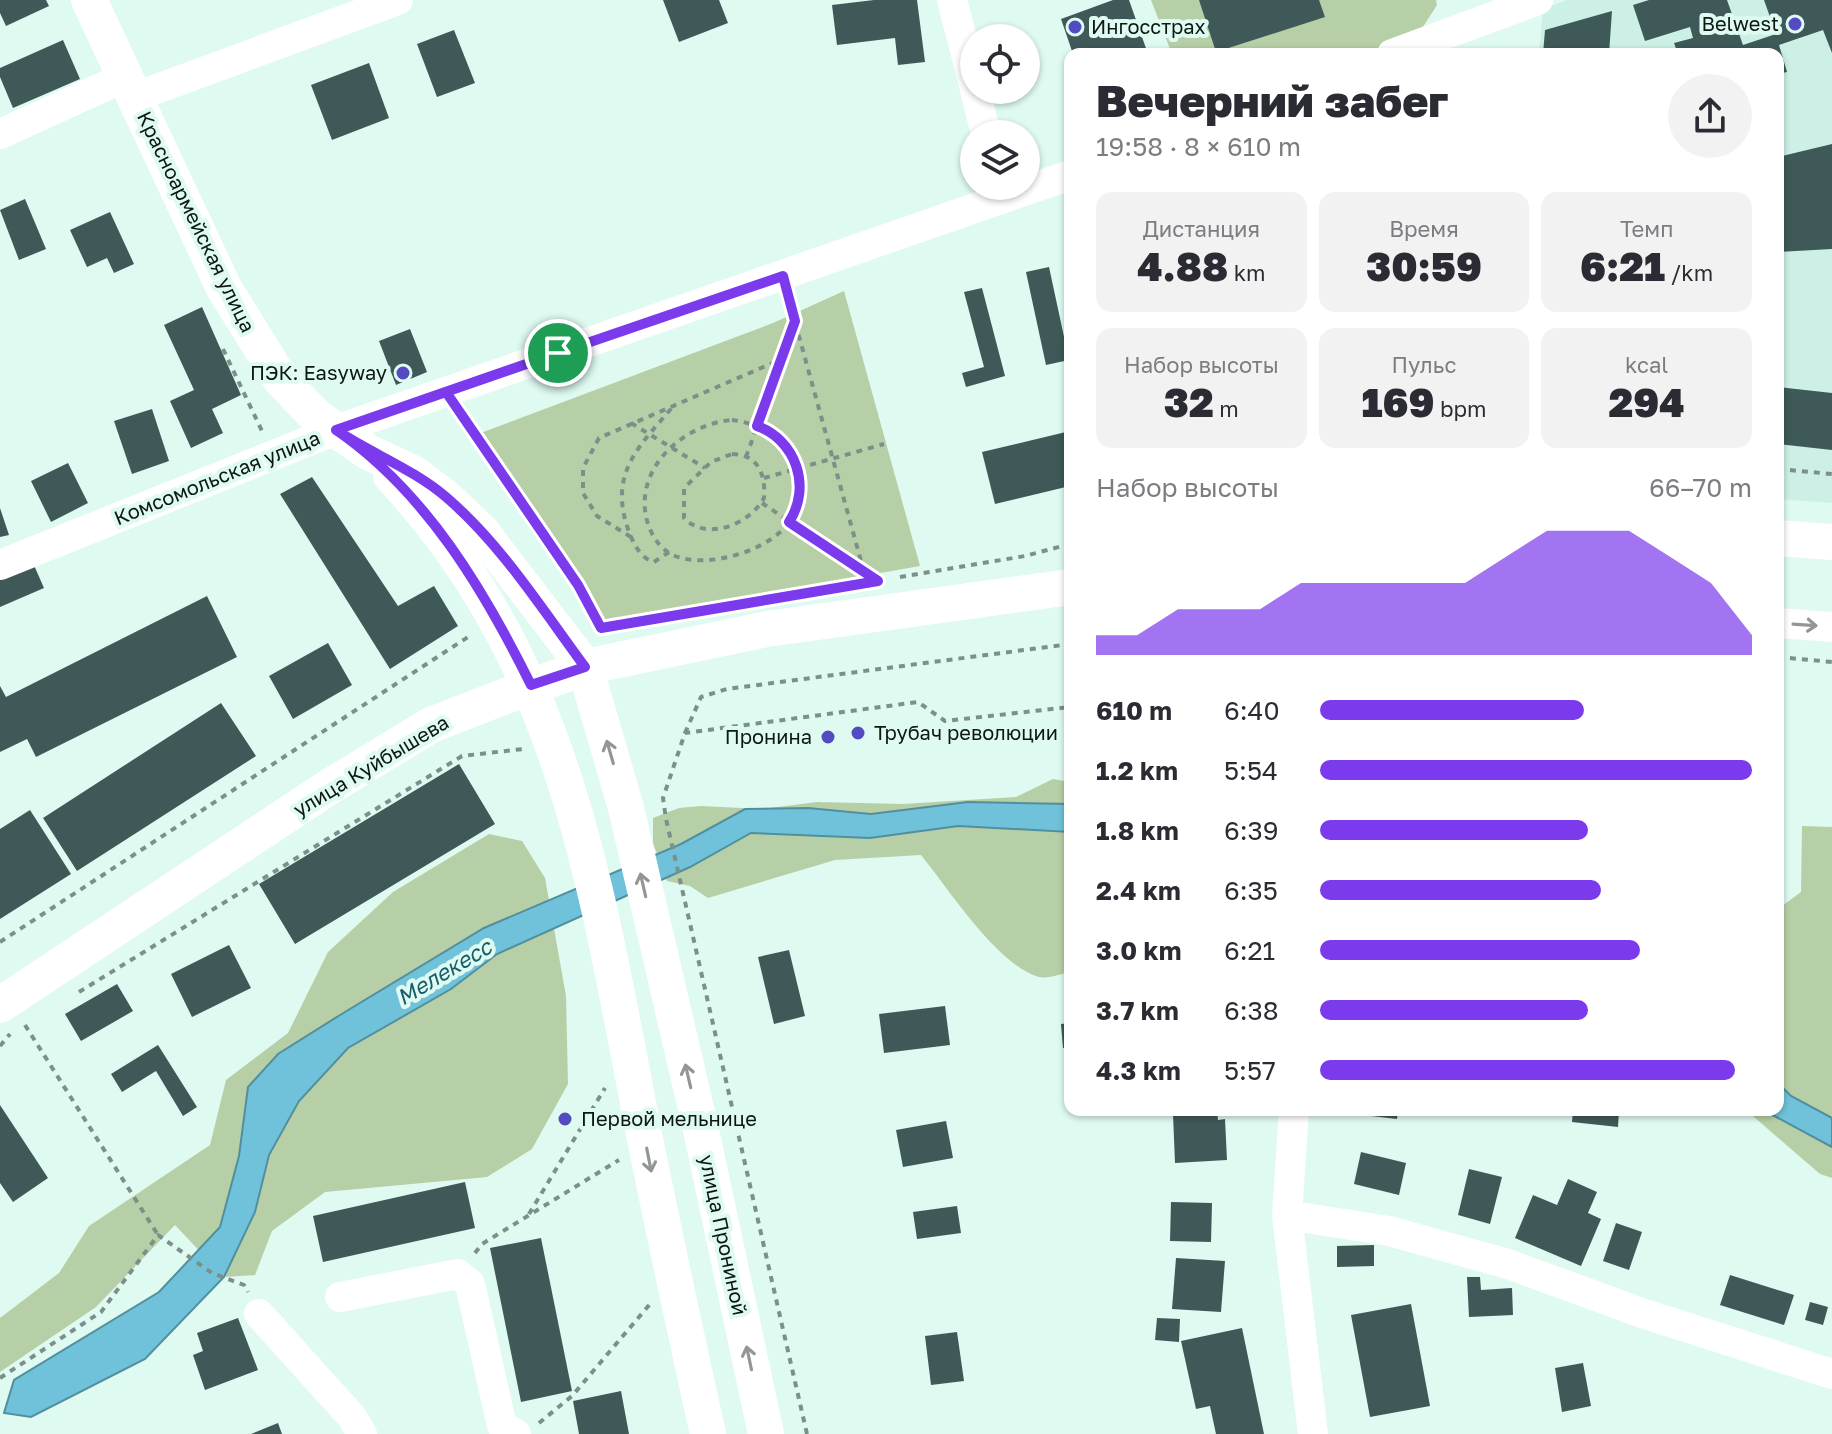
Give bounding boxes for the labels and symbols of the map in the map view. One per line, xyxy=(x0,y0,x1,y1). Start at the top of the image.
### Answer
place label: Belwest xyxy=(1702,11,1779,35)
place label: Ингосстрах xyxy=(1091,14,1206,38)
marker: Belwest xyxy=(1786,15,1804,33)
marker: Ингосстрах xyxy=(1066,18,1084,36)
street label: Красноармейская улица xyxy=(133,107,261,336)
pin xyxy=(524,319,592,387)
place label: ПЭК: Easyway xyxy=(250,360,387,384)
marker: ПЭК: Easyway xyxy=(394,364,412,382)
street label: Комсомольская улица xyxy=(110,425,323,529)
one-way arrow xyxy=(1791,618,1818,633)
street label: улица Куйбышева xyxy=(288,709,453,821)
place label: Трубач революции xyxy=(874,720,1058,744)
place label: Пронина xyxy=(725,724,812,748)
marker: Трубач революции xyxy=(849,724,867,742)
marker: Пронина xyxy=(819,728,837,746)
one-way arrow xyxy=(602,740,617,766)
one-way arrow xyxy=(635,873,650,898)
water label: Мелекесс xyxy=(391,932,498,1010)
one-way arrow xyxy=(680,1064,695,1090)
place label: Первой мельнице xyxy=(581,1106,757,1130)
marker: Первой мельнице xyxy=(556,1110,574,1128)
one-way arrow xyxy=(643,1147,658,1173)
street label: улица Прониной xyxy=(695,1152,753,1317)
one-way arrow xyxy=(741,1345,756,1371)

